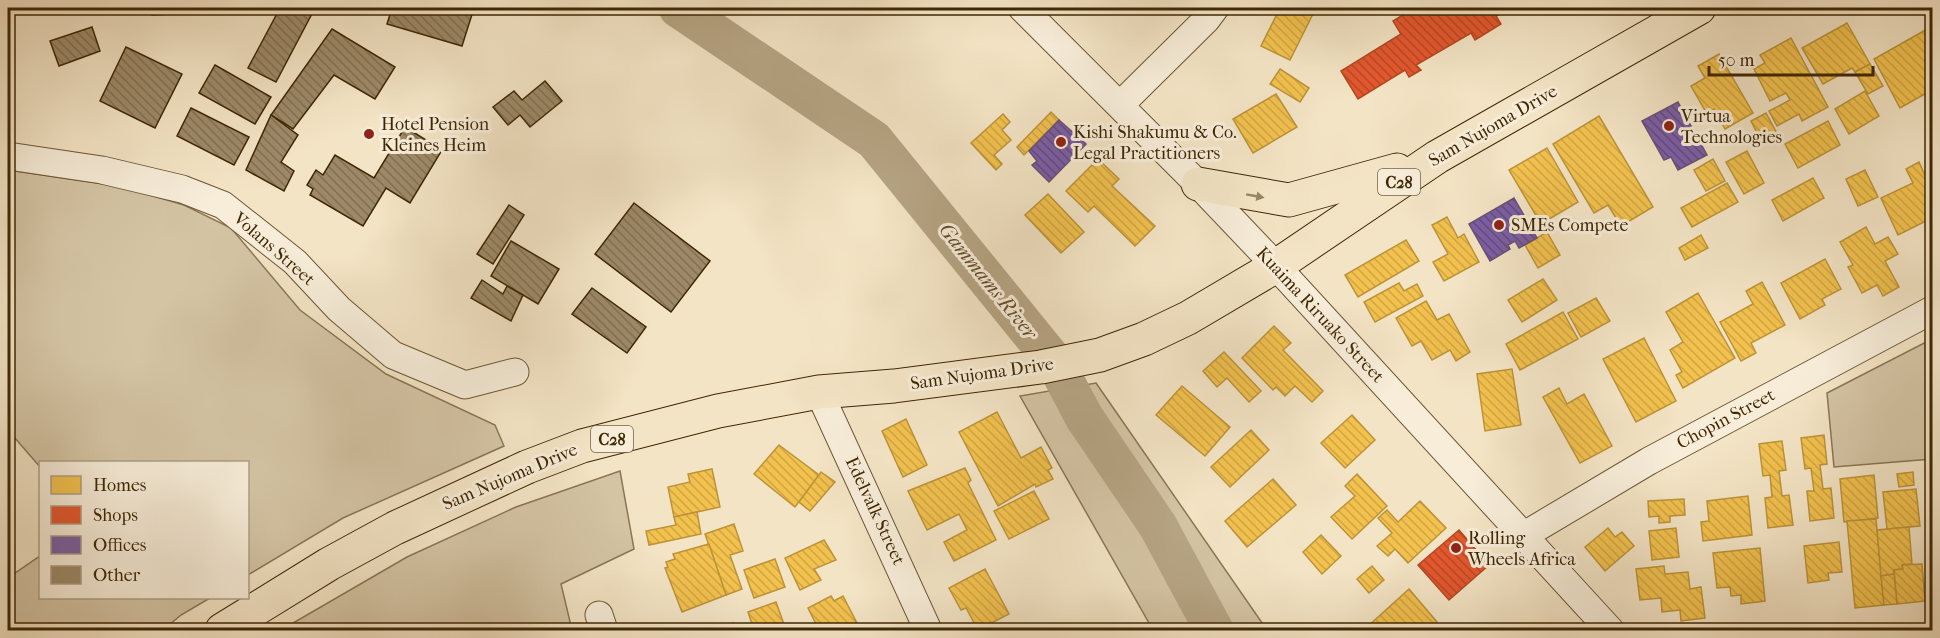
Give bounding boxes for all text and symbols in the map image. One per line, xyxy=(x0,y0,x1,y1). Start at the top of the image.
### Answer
scale bar xyxy=(1709,39,1872,77)
text: 50 m xyxy=(1718,50,1755,71)
street label: Sam Nujoma Drive xyxy=(1425,81,1561,171)
place label: Virtua Technologies xyxy=(1680,106,1783,148)
place label: Hotel Pension Kleines Heim xyxy=(381,114,490,156)
marker: Virtua Technologies xyxy=(1662,119,1676,133)
place label: Kishi Shakumu & Co. Legal Practitioners xyxy=(1073,122,1237,164)
marker: Hotel Pension Kleines Heim xyxy=(362,127,376,141)
marker: Kishi Shakumu & Co. Legal Practitioners xyxy=(1054,135,1068,149)
road number: C28 xyxy=(1378,169,1420,195)
one-way arrow xyxy=(1246,191,1265,200)
street label: Volans Street xyxy=(228,207,320,291)
place label: SMEs Compete xyxy=(1511,215,1628,236)
marker: SMEs Compete xyxy=(1492,218,1506,232)
water label: Gammams River xyxy=(934,219,1043,345)
street label: Kuaima Riruako Street xyxy=(1252,243,1389,388)
street label: Sam Nujoma Drive xyxy=(909,354,1055,394)
street label: Chopin Street xyxy=(1673,384,1779,454)
road number: C28 xyxy=(591,426,633,452)
street label: Sam Nujoma Drive xyxy=(439,439,581,515)
street label: Edelvalk Street xyxy=(841,453,910,569)
legend xyxy=(39,461,249,599)
text: Homes xyxy=(93,475,147,496)
text: Shops xyxy=(93,505,138,526)
place label: Rolling Wheels Africa xyxy=(1467,528,1576,570)
text: Offices xyxy=(93,535,147,556)
marker: Rolling Wheels Africa xyxy=(1449,541,1463,555)
text: Other xyxy=(93,565,141,586)

